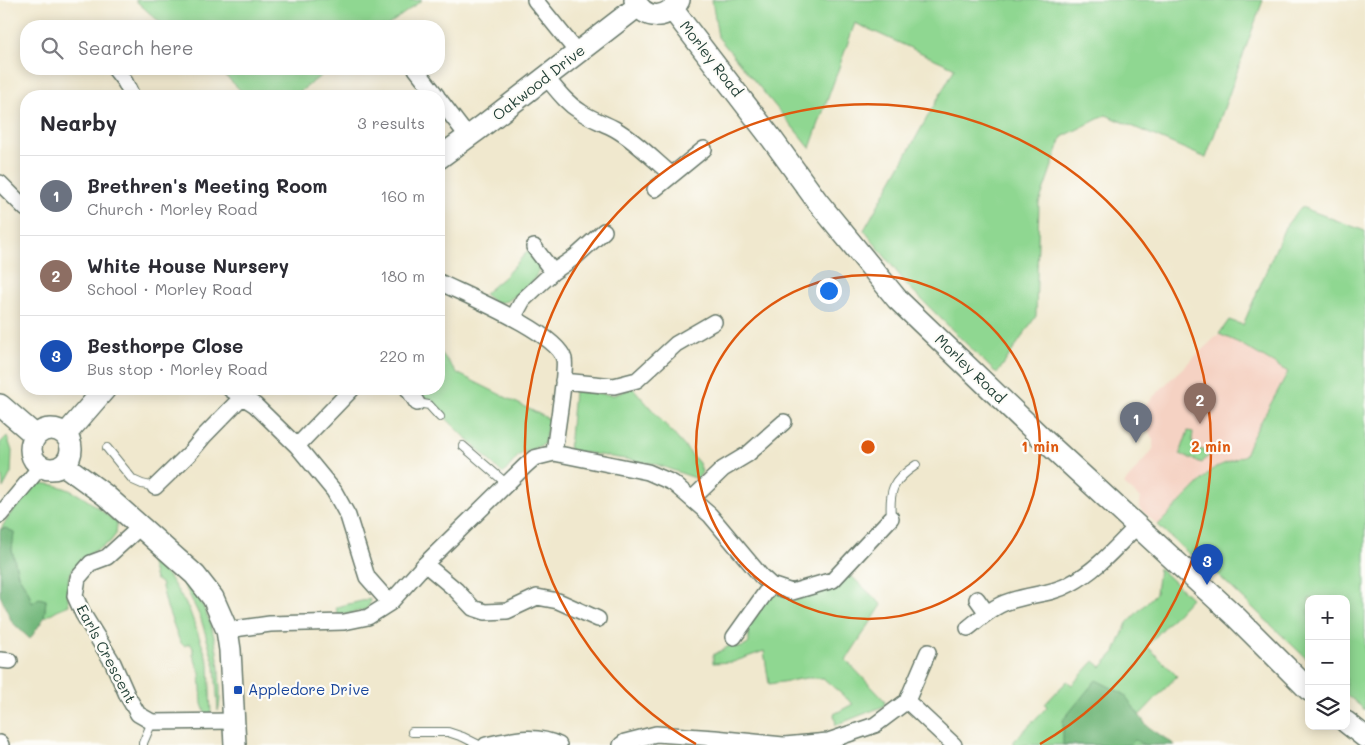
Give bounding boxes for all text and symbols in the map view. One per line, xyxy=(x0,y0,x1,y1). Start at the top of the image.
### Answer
street label: Morley Road xyxy=(676,16,748,101)
search box xyxy=(20,20,445,75)
icon: search xyxy=(38,34,66,62)
text: Search here xyxy=(78,35,194,60)
street label: Oakwood Drive xyxy=(488,40,589,125)
text: Nearby xyxy=(40,109,117,136)
text: 3 results xyxy=(357,112,425,133)
text: Brethren's Meeting Room xyxy=(87,173,327,198)
text: 1 xyxy=(52,185,60,206)
text: 160 m xyxy=(380,185,425,206)
text: Church · Morley Road xyxy=(87,198,257,219)
text: White House Nursery xyxy=(87,253,289,278)
text: 2 xyxy=(52,265,60,286)
text: 180 m xyxy=(380,265,425,286)
text: School · Morley Road xyxy=(87,278,252,299)
your location xyxy=(816,278,842,304)
street label: Morley Road xyxy=(931,329,1011,407)
text: Besthorpe Close xyxy=(87,333,243,358)
text: 3 xyxy=(51,345,61,366)
text: 220 m xyxy=(379,345,425,366)
text: Bus stop · Morley Road xyxy=(87,358,268,379)
pin: 2 xyxy=(1184,383,1216,424)
pin: 1 xyxy=(1120,402,1152,443)
text: 1 min xyxy=(1021,436,1059,456)
text: 2 min xyxy=(1191,436,1231,456)
centre of rings xyxy=(859,438,877,456)
pin: 3 xyxy=(1191,544,1223,585)
map controls xyxy=(1305,595,1350,730)
button: + xyxy=(1305,595,1350,640)
street label: Earls Crescent xyxy=(72,601,141,706)
button: − xyxy=(1305,640,1350,685)
place label: Appledore Drive xyxy=(248,679,370,699)
marker: Appledore Drive xyxy=(232,684,244,696)
button: layers xyxy=(1305,685,1350,730)

